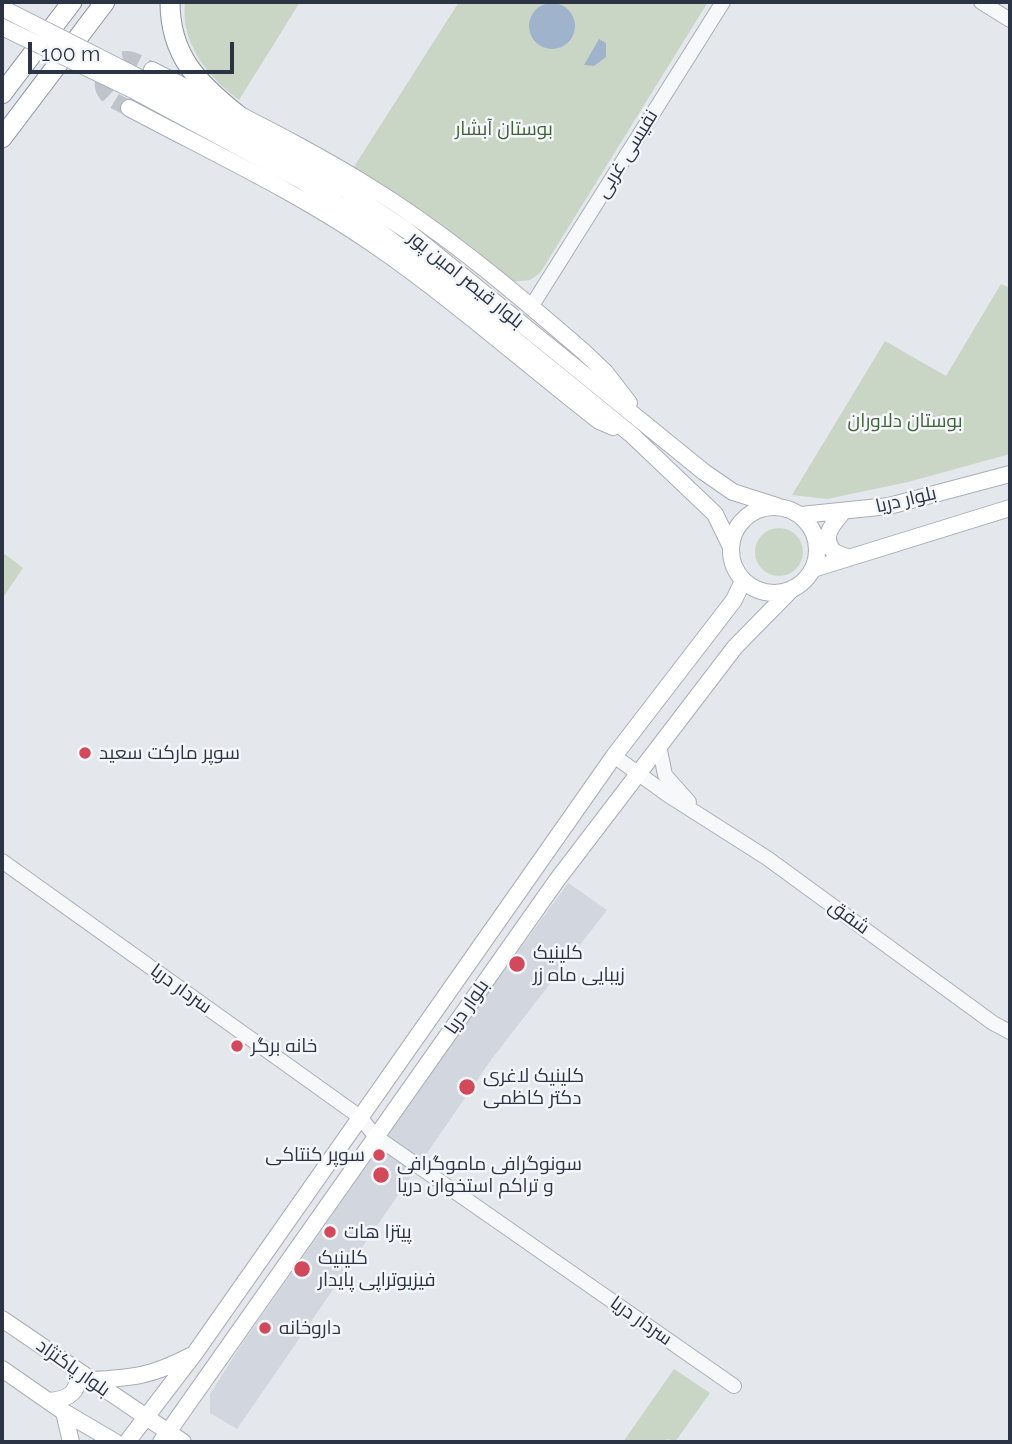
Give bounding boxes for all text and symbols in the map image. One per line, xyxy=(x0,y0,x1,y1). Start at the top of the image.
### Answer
scale bar xyxy=(32,28,238,72)
text: 100 m xyxy=(41,41,100,66)
street label: نفیسی غربی xyxy=(591,106,663,202)
park label: بوستان آبشار xyxy=(455,118,553,140)
street label: بلوار قیصر امین پور xyxy=(404,226,528,334)
park label: بوستان دلاوران xyxy=(848,410,962,432)
street label: بلوار دریا xyxy=(873,482,939,518)
place label: سوپر مارکت سعید xyxy=(99,742,240,764)
marker: سوپر مارکت سعید xyxy=(77,745,93,761)
street label: شفق xyxy=(824,895,874,939)
place label: کلینیک زیبایی ماه زر xyxy=(533,942,625,986)
marker: کلینیک زیبایی ماه زر xyxy=(507,954,527,974)
street label: سردار دریا xyxy=(146,959,216,1019)
street label: بلوار دریا xyxy=(440,975,494,1039)
place label: خانه برگر xyxy=(251,1035,317,1057)
marker: خانه برگر xyxy=(229,1038,245,1054)
place label: کلینیک لاغری دکتر کاظمی xyxy=(483,1065,584,1109)
marker: کلینیک لاغری دکتر کاظمی xyxy=(457,1077,477,1097)
place label: سوپر کنتاکی xyxy=(265,1144,365,1166)
marker: سوپر کنتاکی xyxy=(371,1147,387,1163)
place label: سونوگرافی ماموگرافی و تراکم استخوان دریا xyxy=(397,1153,582,1197)
marker: سونوگرافی ماموگرافی و تراکم استخوان دریا xyxy=(371,1165,391,1185)
place label: پیتزا هات xyxy=(344,1221,412,1243)
marker: پیتزا هات xyxy=(322,1224,338,1240)
place label: کلینیک فیزیوتراپی پایدار xyxy=(318,1247,435,1291)
marker: کلینیک فیزیوتراپی پایدار xyxy=(292,1259,312,1279)
street label: سردار دریا xyxy=(606,1292,676,1350)
place label: داروخانه xyxy=(279,1317,341,1339)
marker: داروخانه xyxy=(257,1320,273,1336)
street label: بلوار پاکنژاد xyxy=(32,1334,114,1402)

